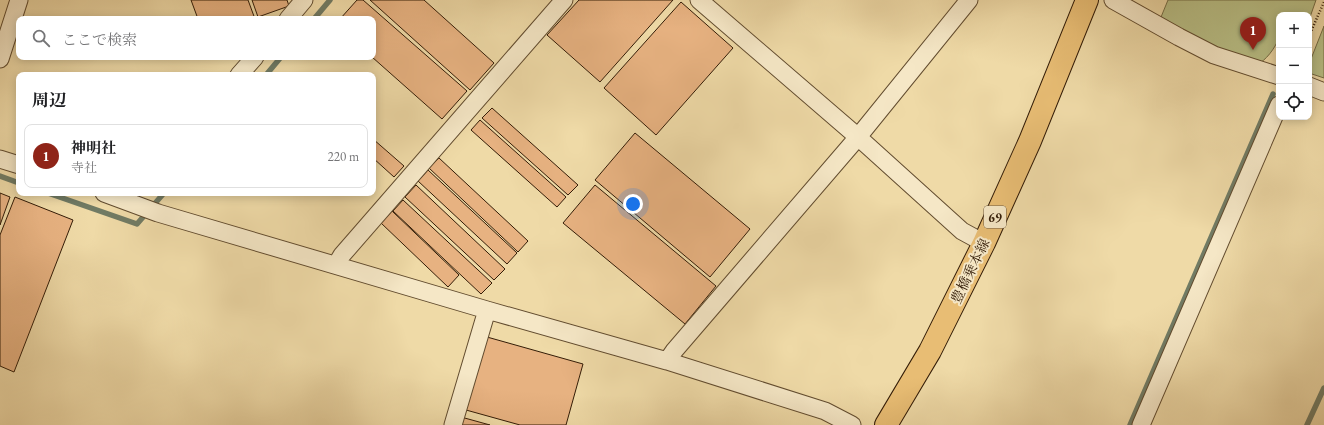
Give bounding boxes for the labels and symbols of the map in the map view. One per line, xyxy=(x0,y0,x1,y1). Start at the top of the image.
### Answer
pin: 1 xyxy=(1240,17,1266,50)
your location xyxy=(623,194,643,214)
road number: 69 xyxy=(984,206,1006,228)
street label: 豊橋乗本線 xyxy=(947,236,993,306)

